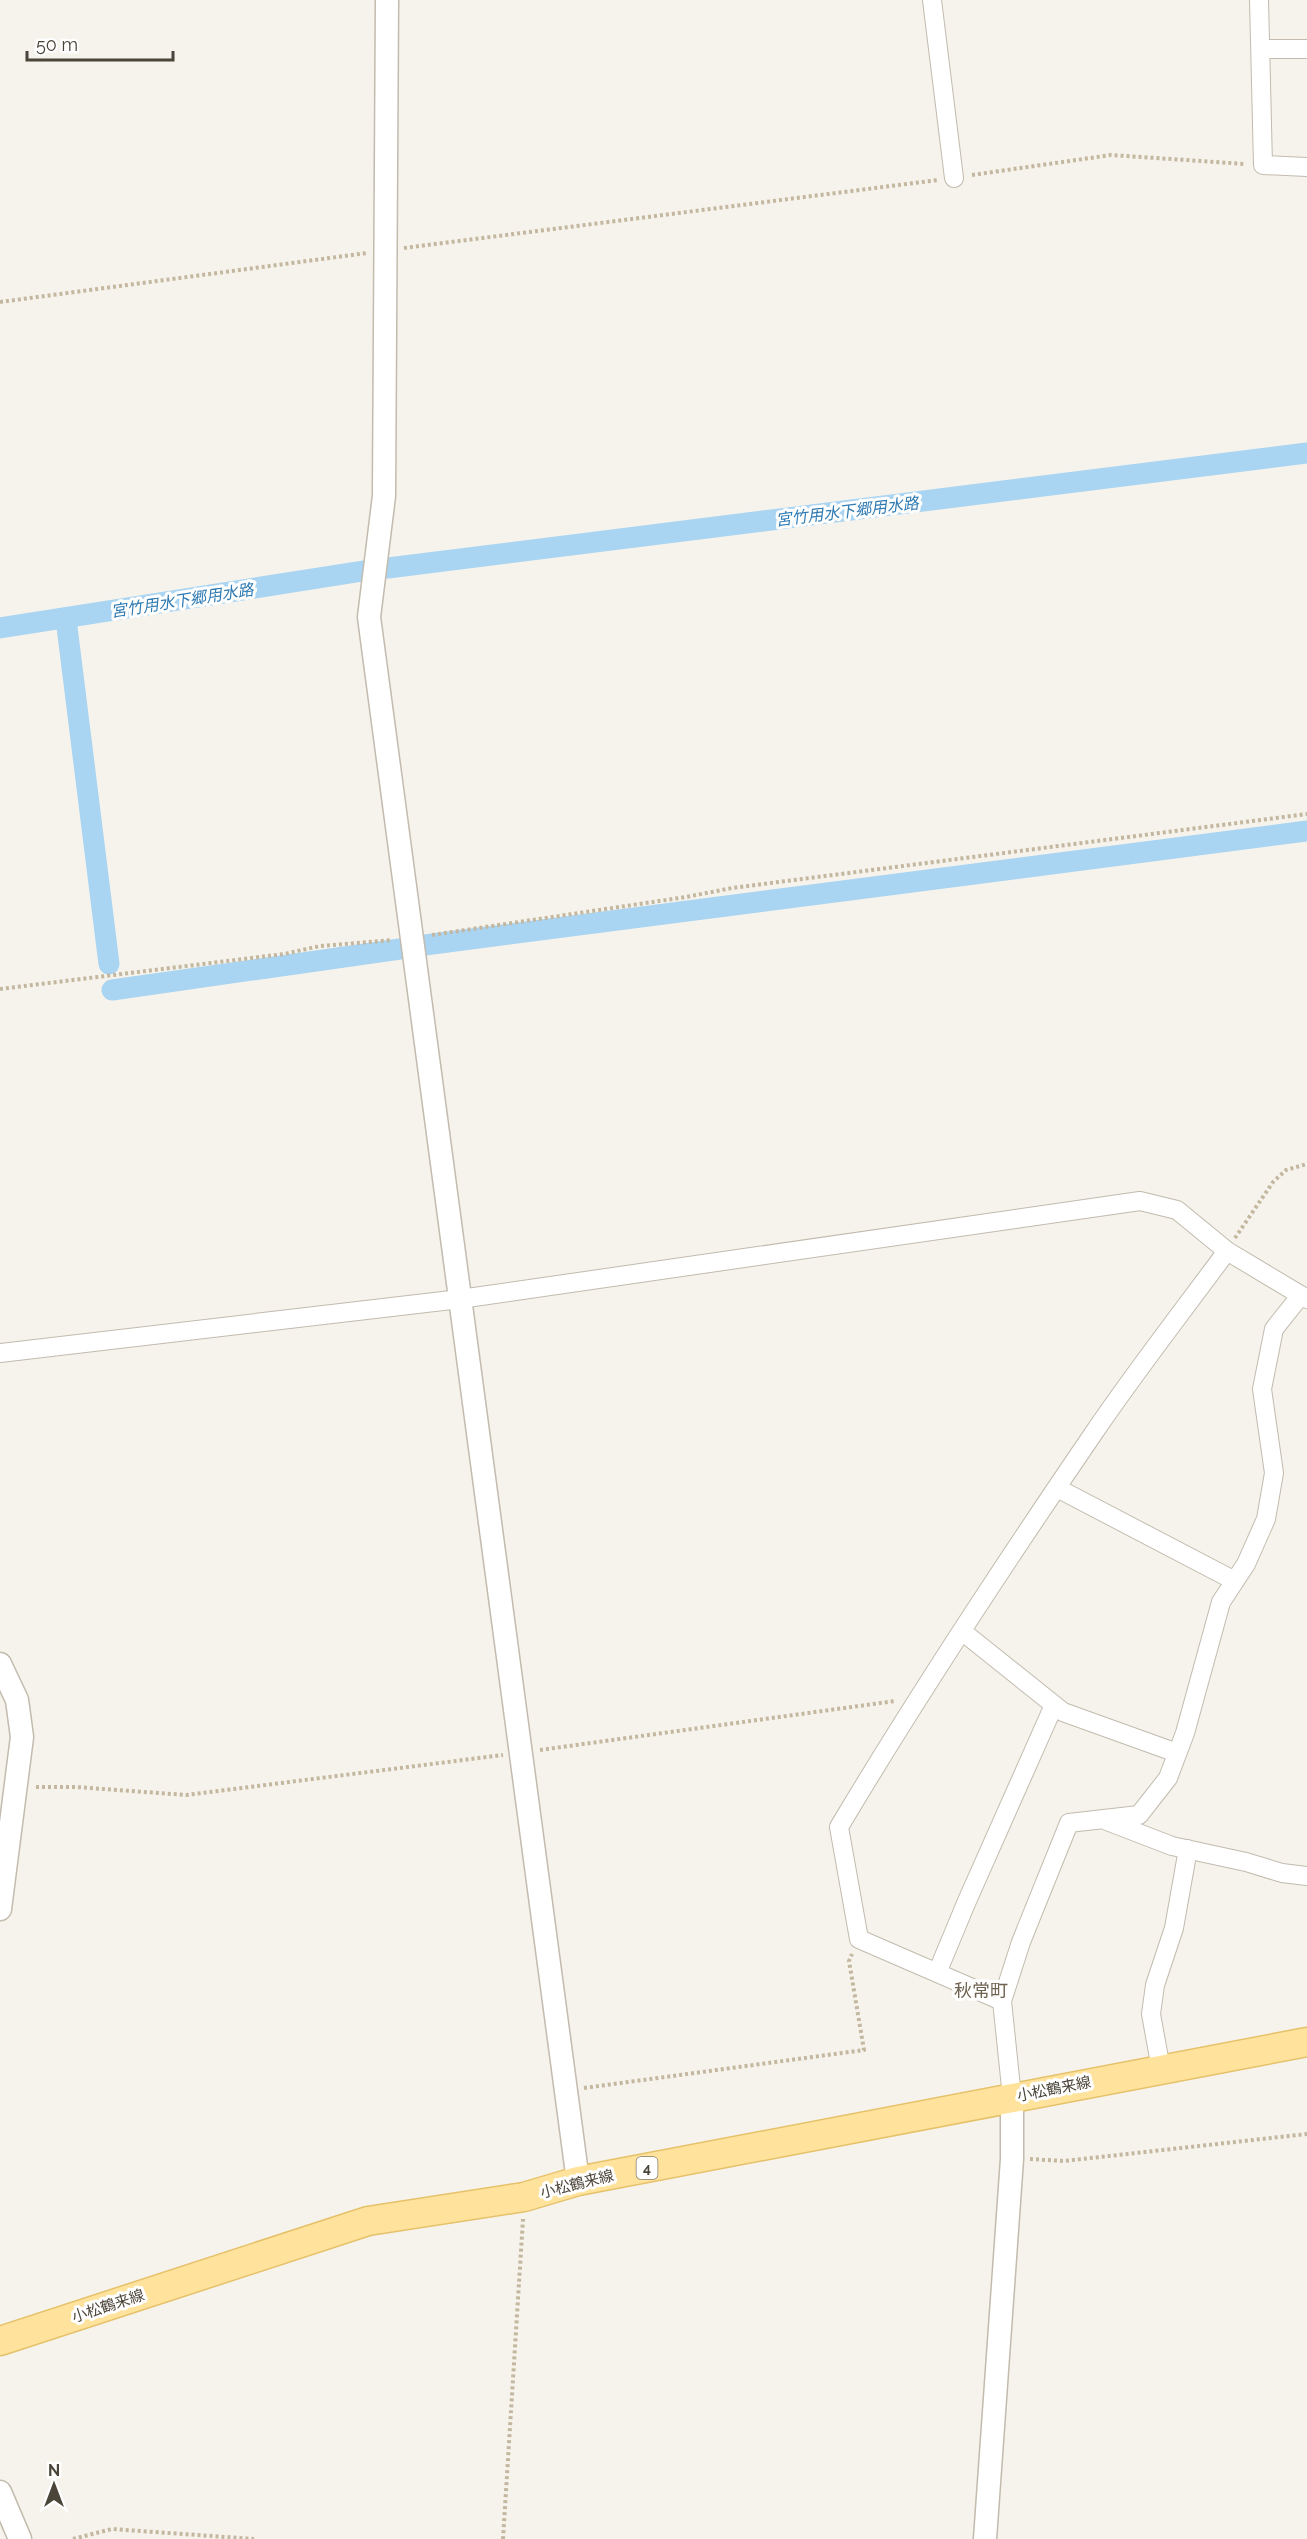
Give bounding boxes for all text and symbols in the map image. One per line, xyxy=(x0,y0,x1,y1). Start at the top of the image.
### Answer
scale bar xyxy=(27,24,172,62)
text: 50 m xyxy=(36,34,78,55)
water label: 宮竹用水下郷用水路 xyxy=(774,493,922,530)
water label: 宮竹用水下郷用水路 xyxy=(109,580,257,621)
district label: 秋常町 xyxy=(954,1980,1008,2001)
street label: 小松鶴来線 xyxy=(1015,2073,1093,2105)
road number: 4 xyxy=(636,2157,658,2179)
street label: 小松鶴来線 xyxy=(538,2166,616,2202)
street label: 小松鶴来線 xyxy=(70,2286,146,2326)
north arrow xyxy=(24,2455,84,2515)
text: N xyxy=(48,2461,60,2480)

